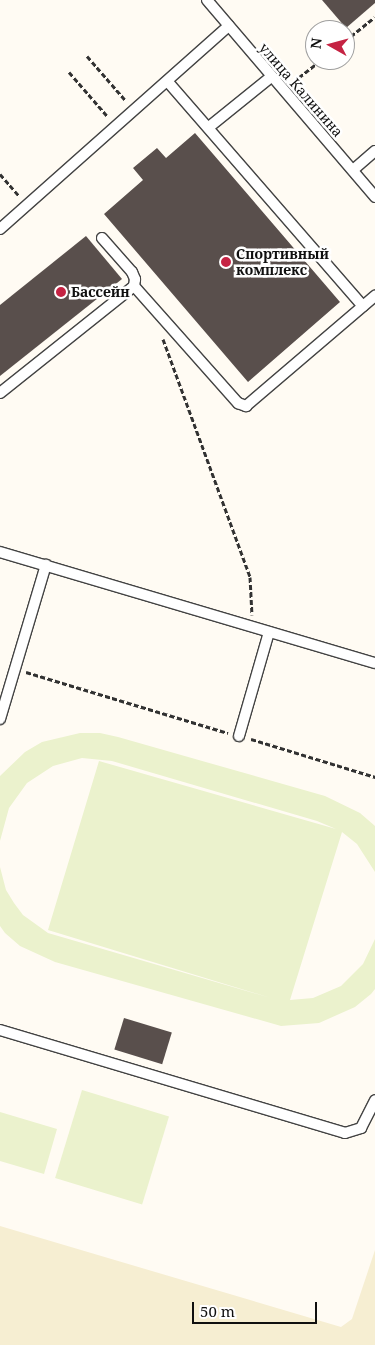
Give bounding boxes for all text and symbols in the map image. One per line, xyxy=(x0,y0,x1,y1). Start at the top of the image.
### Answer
north arrow xyxy=(305,20,355,70)
text: N xyxy=(306,37,326,50)
street label: улица Калинина xyxy=(256,40,346,140)
place label: Спортивный комплекс xyxy=(236,246,329,278)
marker: Спортивный комплекс xyxy=(220,256,232,268)
place label: Бассейн xyxy=(71,284,130,300)
marker: Бассейн xyxy=(55,286,67,298)
scale bar xyxy=(195,1292,320,1324)
text: 50 m xyxy=(200,1301,235,1321)

